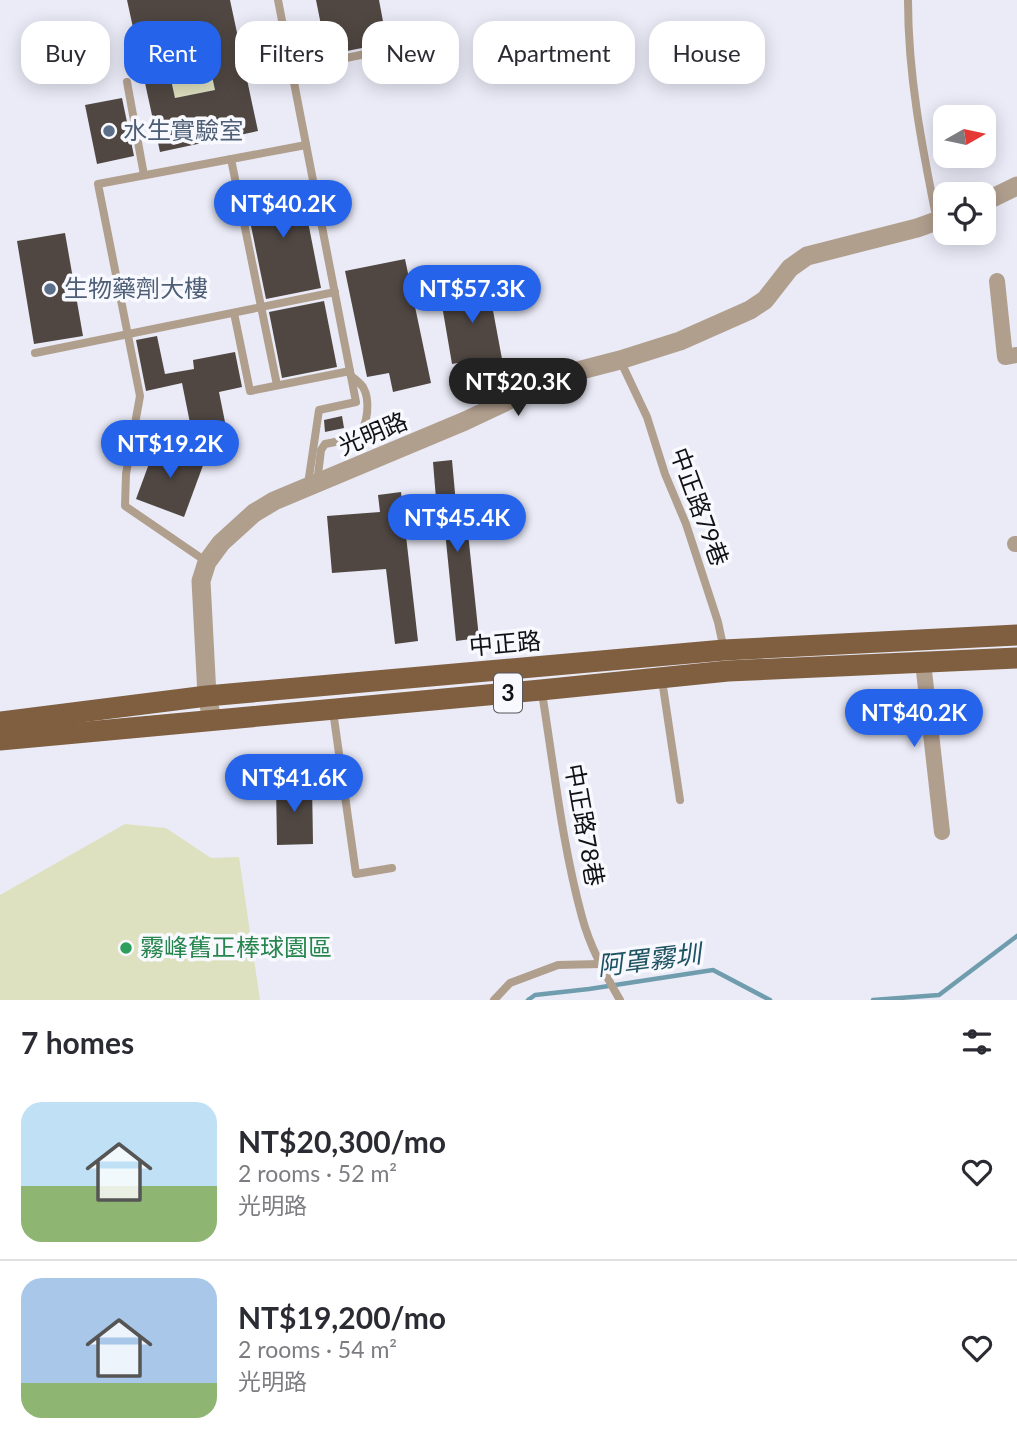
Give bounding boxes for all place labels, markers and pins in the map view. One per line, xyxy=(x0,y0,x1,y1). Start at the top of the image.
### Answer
place label: 水生實驗室 xyxy=(123,115,243,144)
marker: 水生實驗室 xyxy=(101,123,117,139)
pin: NT$40.2K xyxy=(211,180,355,240)
pin: NT$57.3K xyxy=(400,266,544,325)
place label: 生物藥劑大樓 xyxy=(64,273,208,302)
marker: 生物藥劑大樓 xyxy=(42,281,58,297)
pin: NT$20.3K xyxy=(446,358,590,418)
pin: NT$19.2K xyxy=(98,420,242,480)
pin: NT$45.4K xyxy=(385,494,529,554)
pin: NT$40.2K xyxy=(842,690,986,749)
pin: NT$41.6K xyxy=(222,754,366,814)
place label: 霧峰舊正棒球園區 xyxy=(140,932,332,961)
marker: 霧峰舊正棒球園區 xyxy=(118,940,134,956)

